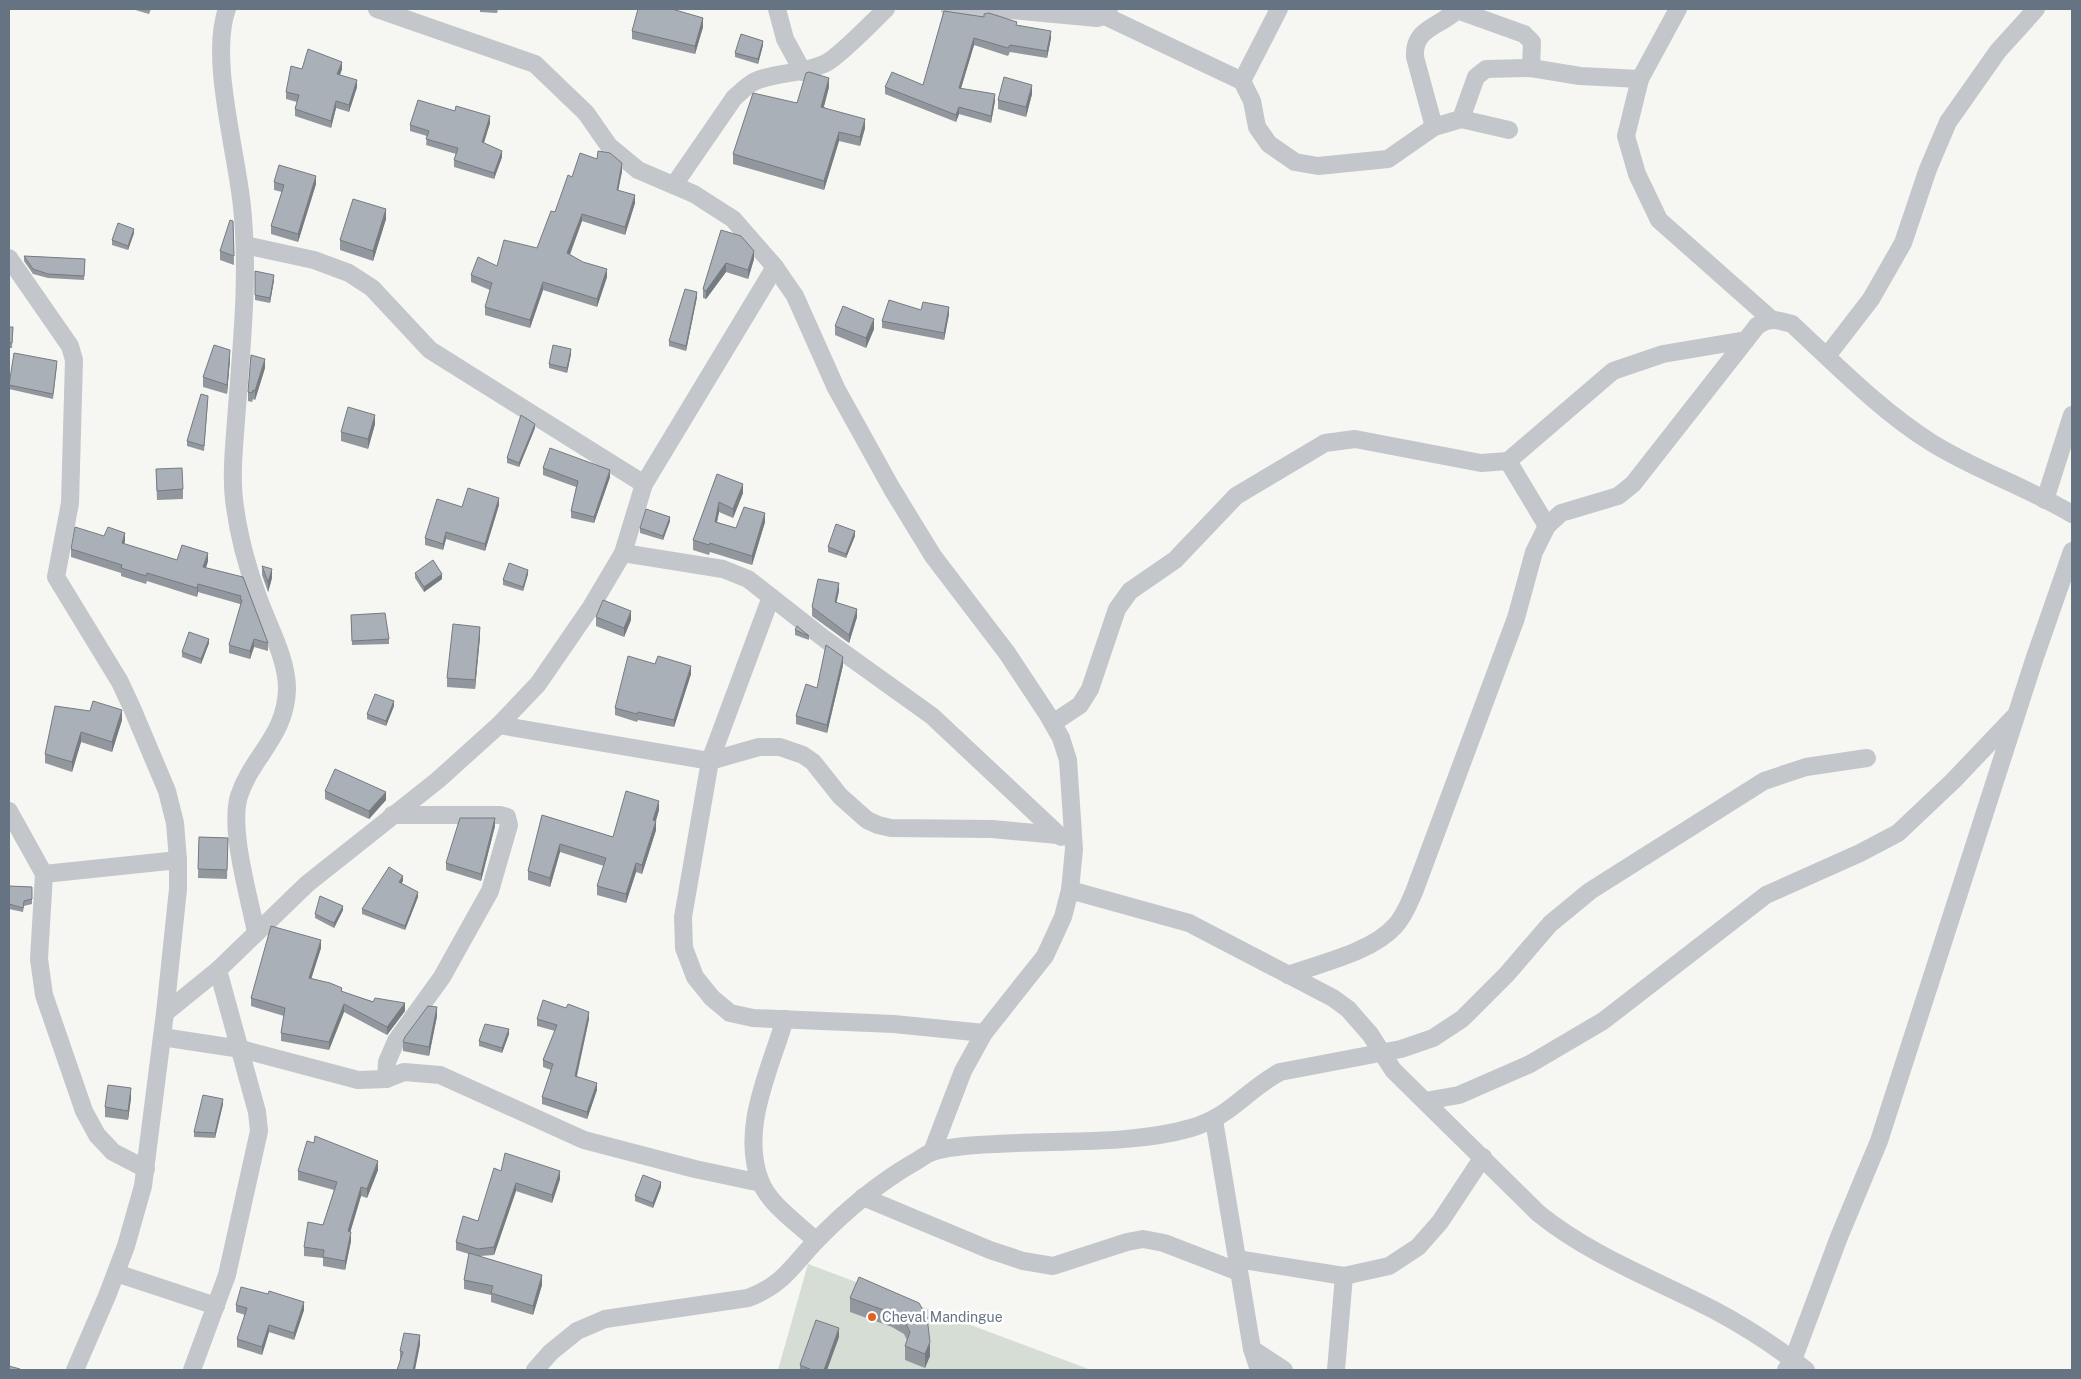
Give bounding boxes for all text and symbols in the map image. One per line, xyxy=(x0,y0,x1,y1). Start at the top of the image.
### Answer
place label: Cheval Mandingue xyxy=(882,1309,1003,1325)
marker: Cheval Mandingue xyxy=(866,1311,878,1323)

